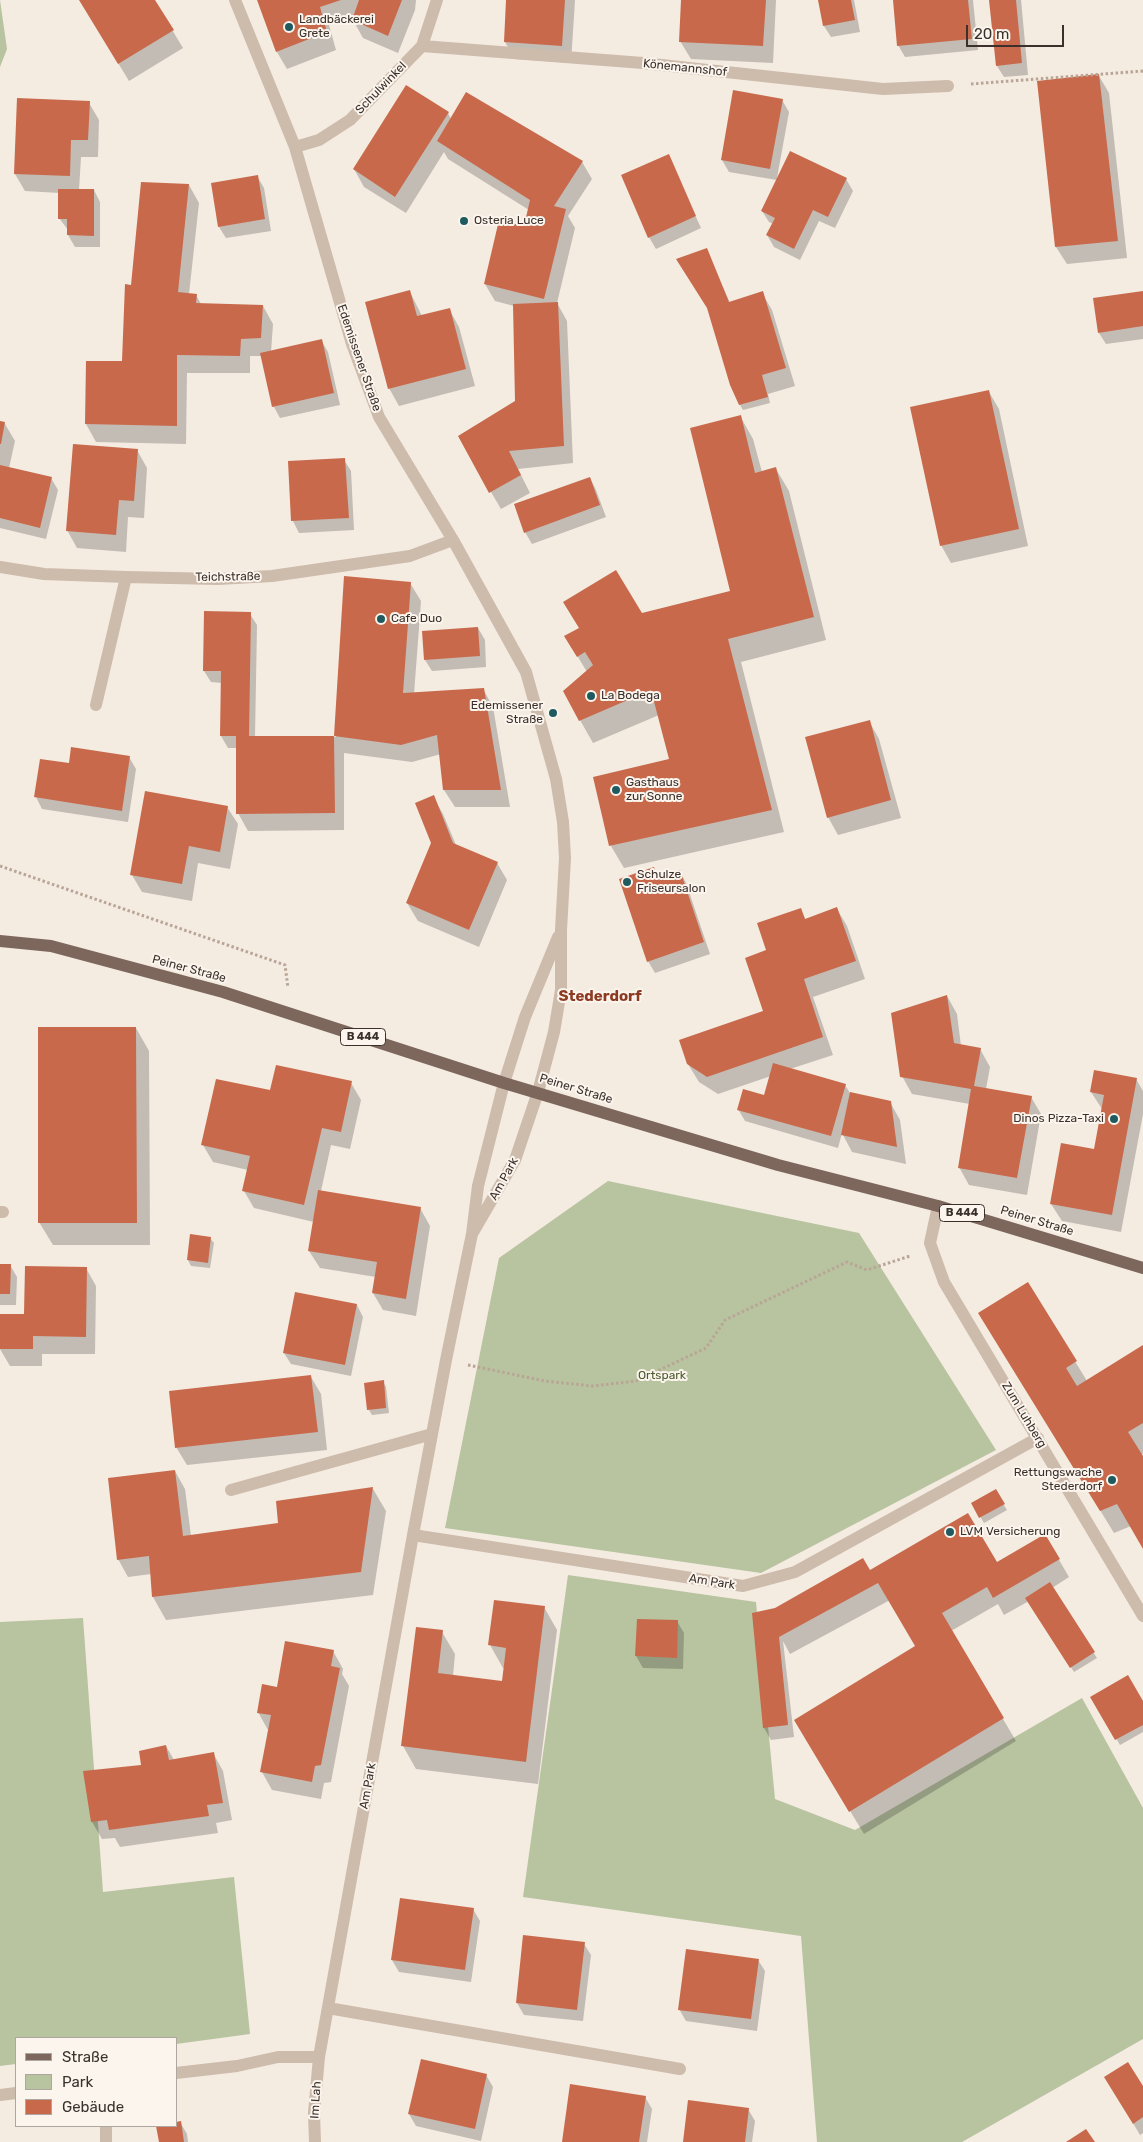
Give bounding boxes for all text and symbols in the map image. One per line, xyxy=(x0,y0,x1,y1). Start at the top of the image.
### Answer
place label: Landbäckerei Grete xyxy=(299,13,374,41)
scale bar xyxy=(968,15,1066,47)
marker: Landbäckerei Grete xyxy=(283,21,295,33)
text: 20 m xyxy=(974,25,1009,43)
street label: Könemannshof xyxy=(642,56,728,80)
street label: Schulwinkel xyxy=(353,59,409,117)
place label: Osteria Luce xyxy=(474,214,544,228)
marker: Osteria Luce xyxy=(458,215,470,227)
street label: Edemissener Straße xyxy=(334,303,384,413)
street label: Teichstraße xyxy=(195,569,261,585)
place label: Cafe Duo xyxy=(391,612,442,626)
marker: Cafe Duo xyxy=(375,613,387,625)
place label: La Bodega xyxy=(601,689,660,703)
marker: La Bodega xyxy=(585,690,597,702)
place label: Edemissener Straße xyxy=(471,699,543,727)
marker: Edemissener Straße xyxy=(547,707,559,719)
place label: Gasthaus zur Sonne xyxy=(626,776,682,804)
marker: Gasthaus zur Sonne xyxy=(610,784,622,796)
place label: Schulze Friseursalon xyxy=(637,868,706,896)
marker: Schulze Friseursalon xyxy=(621,876,633,888)
street label: Peiner Straße xyxy=(151,952,227,986)
district label: Stederdorf xyxy=(558,988,642,1006)
road number: B 444 xyxy=(340,1028,386,1046)
street label: Peiner Straße xyxy=(538,1071,614,1107)
place label: Dinos Pizza-Taxi xyxy=(1013,1112,1104,1126)
marker: Dinos Pizza-Taxi xyxy=(1108,1113,1120,1125)
street label: Am Park xyxy=(486,1155,522,1203)
street label: Peiner Straße xyxy=(999,1203,1075,1239)
road number: B 444 xyxy=(940,1204,984,1222)
park label: Ortspark xyxy=(638,1369,686,1383)
street label: Zum Luhberg xyxy=(999,1379,1049,1451)
place label: Rettungswache Stederdorf xyxy=(1014,1466,1102,1494)
marker: Rettungswache Stederdorf xyxy=(1106,1474,1118,1486)
place label: LVM Versicherung xyxy=(960,1525,1060,1539)
marker: LVM Versicherung xyxy=(944,1526,956,1538)
street label: Am Park xyxy=(688,1571,736,1593)
street label: Am Park xyxy=(357,1762,379,1810)
legend xyxy=(15,2037,178,2127)
text: Straße xyxy=(62,2048,108,2066)
text: Park xyxy=(62,2073,93,2091)
street label: Im Lah xyxy=(308,2081,324,2119)
text: Gebäude xyxy=(62,2098,124,2116)

